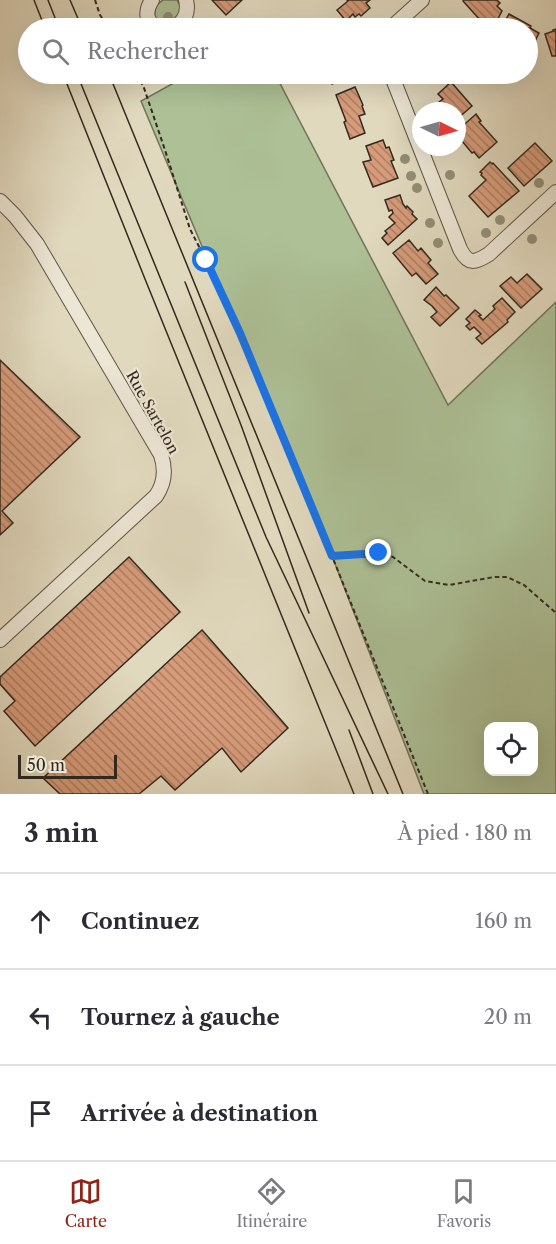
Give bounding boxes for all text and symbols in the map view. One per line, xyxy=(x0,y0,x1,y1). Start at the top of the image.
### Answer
search box xyxy=(18,18,538,84)
icon: search xyxy=(39,35,72,68)
text: Rechercher xyxy=(87,38,209,65)
north arrow xyxy=(412,102,466,156)
route start xyxy=(192,246,218,272)
street label: Rue Sartelon xyxy=(122,367,184,458)
route end xyxy=(365,539,391,565)
map controls xyxy=(484,722,538,776)
button: locate xyxy=(484,722,538,776)
scale bar xyxy=(18,752,117,780)
text: 50 m xyxy=(27,755,65,775)
text: 3 min xyxy=(24,817,98,849)
text: À pied · 180 m xyxy=(398,821,532,845)
icon: ahead xyxy=(24,905,57,938)
text: Continuez xyxy=(81,908,200,935)
text: 160 m xyxy=(475,909,532,933)
icon: left xyxy=(24,1001,57,1034)
text: Tournez à gauche xyxy=(81,1004,280,1031)
text: 20 m xyxy=(484,1005,532,1029)
icon: arrive xyxy=(24,1097,57,1130)
text: Arrivée à destination xyxy=(81,1100,318,1127)
tab: Carte xyxy=(65,1175,107,1231)
tab: Itinéraire xyxy=(236,1175,307,1231)
tab: Favoris xyxy=(437,1175,491,1231)

